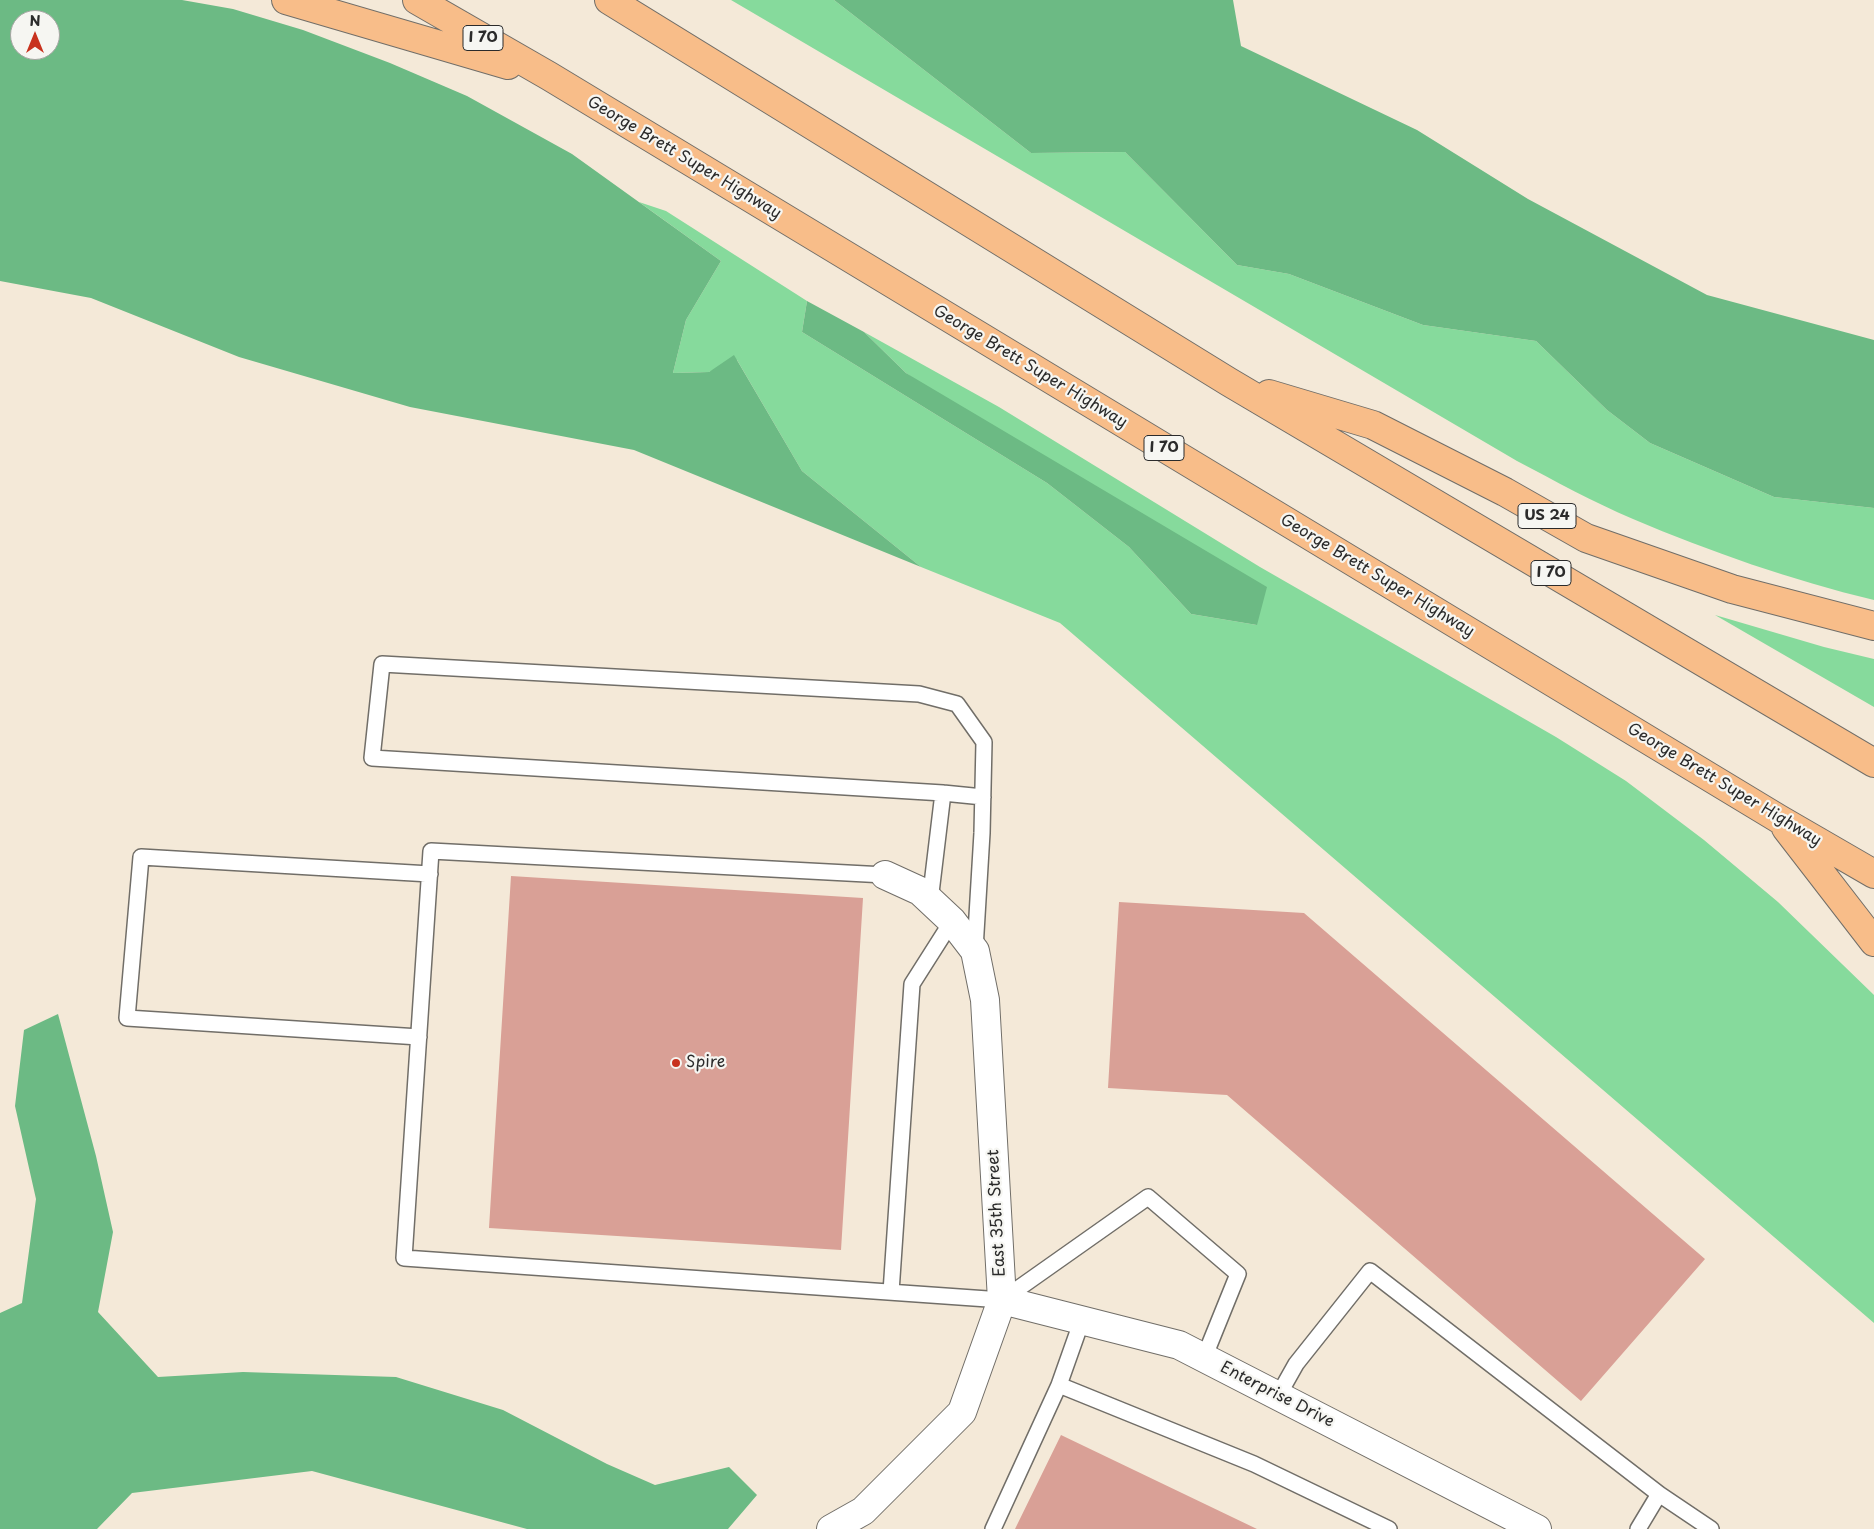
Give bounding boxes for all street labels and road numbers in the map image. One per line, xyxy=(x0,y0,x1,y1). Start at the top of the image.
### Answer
road number: I 70 xyxy=(463,26,503,50)
street label: George Brett Super Highway xyxy=(584,92,784,224)
street label: George Brett Super Highway xyxy=(930,301,1130,433)
road number: I 70 xyxy=(1144,436,1184,460)
road number: US 24 xyxy=(1518,504,1576,528)
street label: George Brett Super Highway xyxy=(1277,510,1477,642)
road number: I 70 xyxy=(1531,560,1571,586)
street label: George Brett Super Highway xyxy=(1624,719,1824,851)
street label: East 35th Street xyxy=(984,1149,1010,1277)
street label: Enterprise Drive xyxy=(1217,1358,1337,1432)

